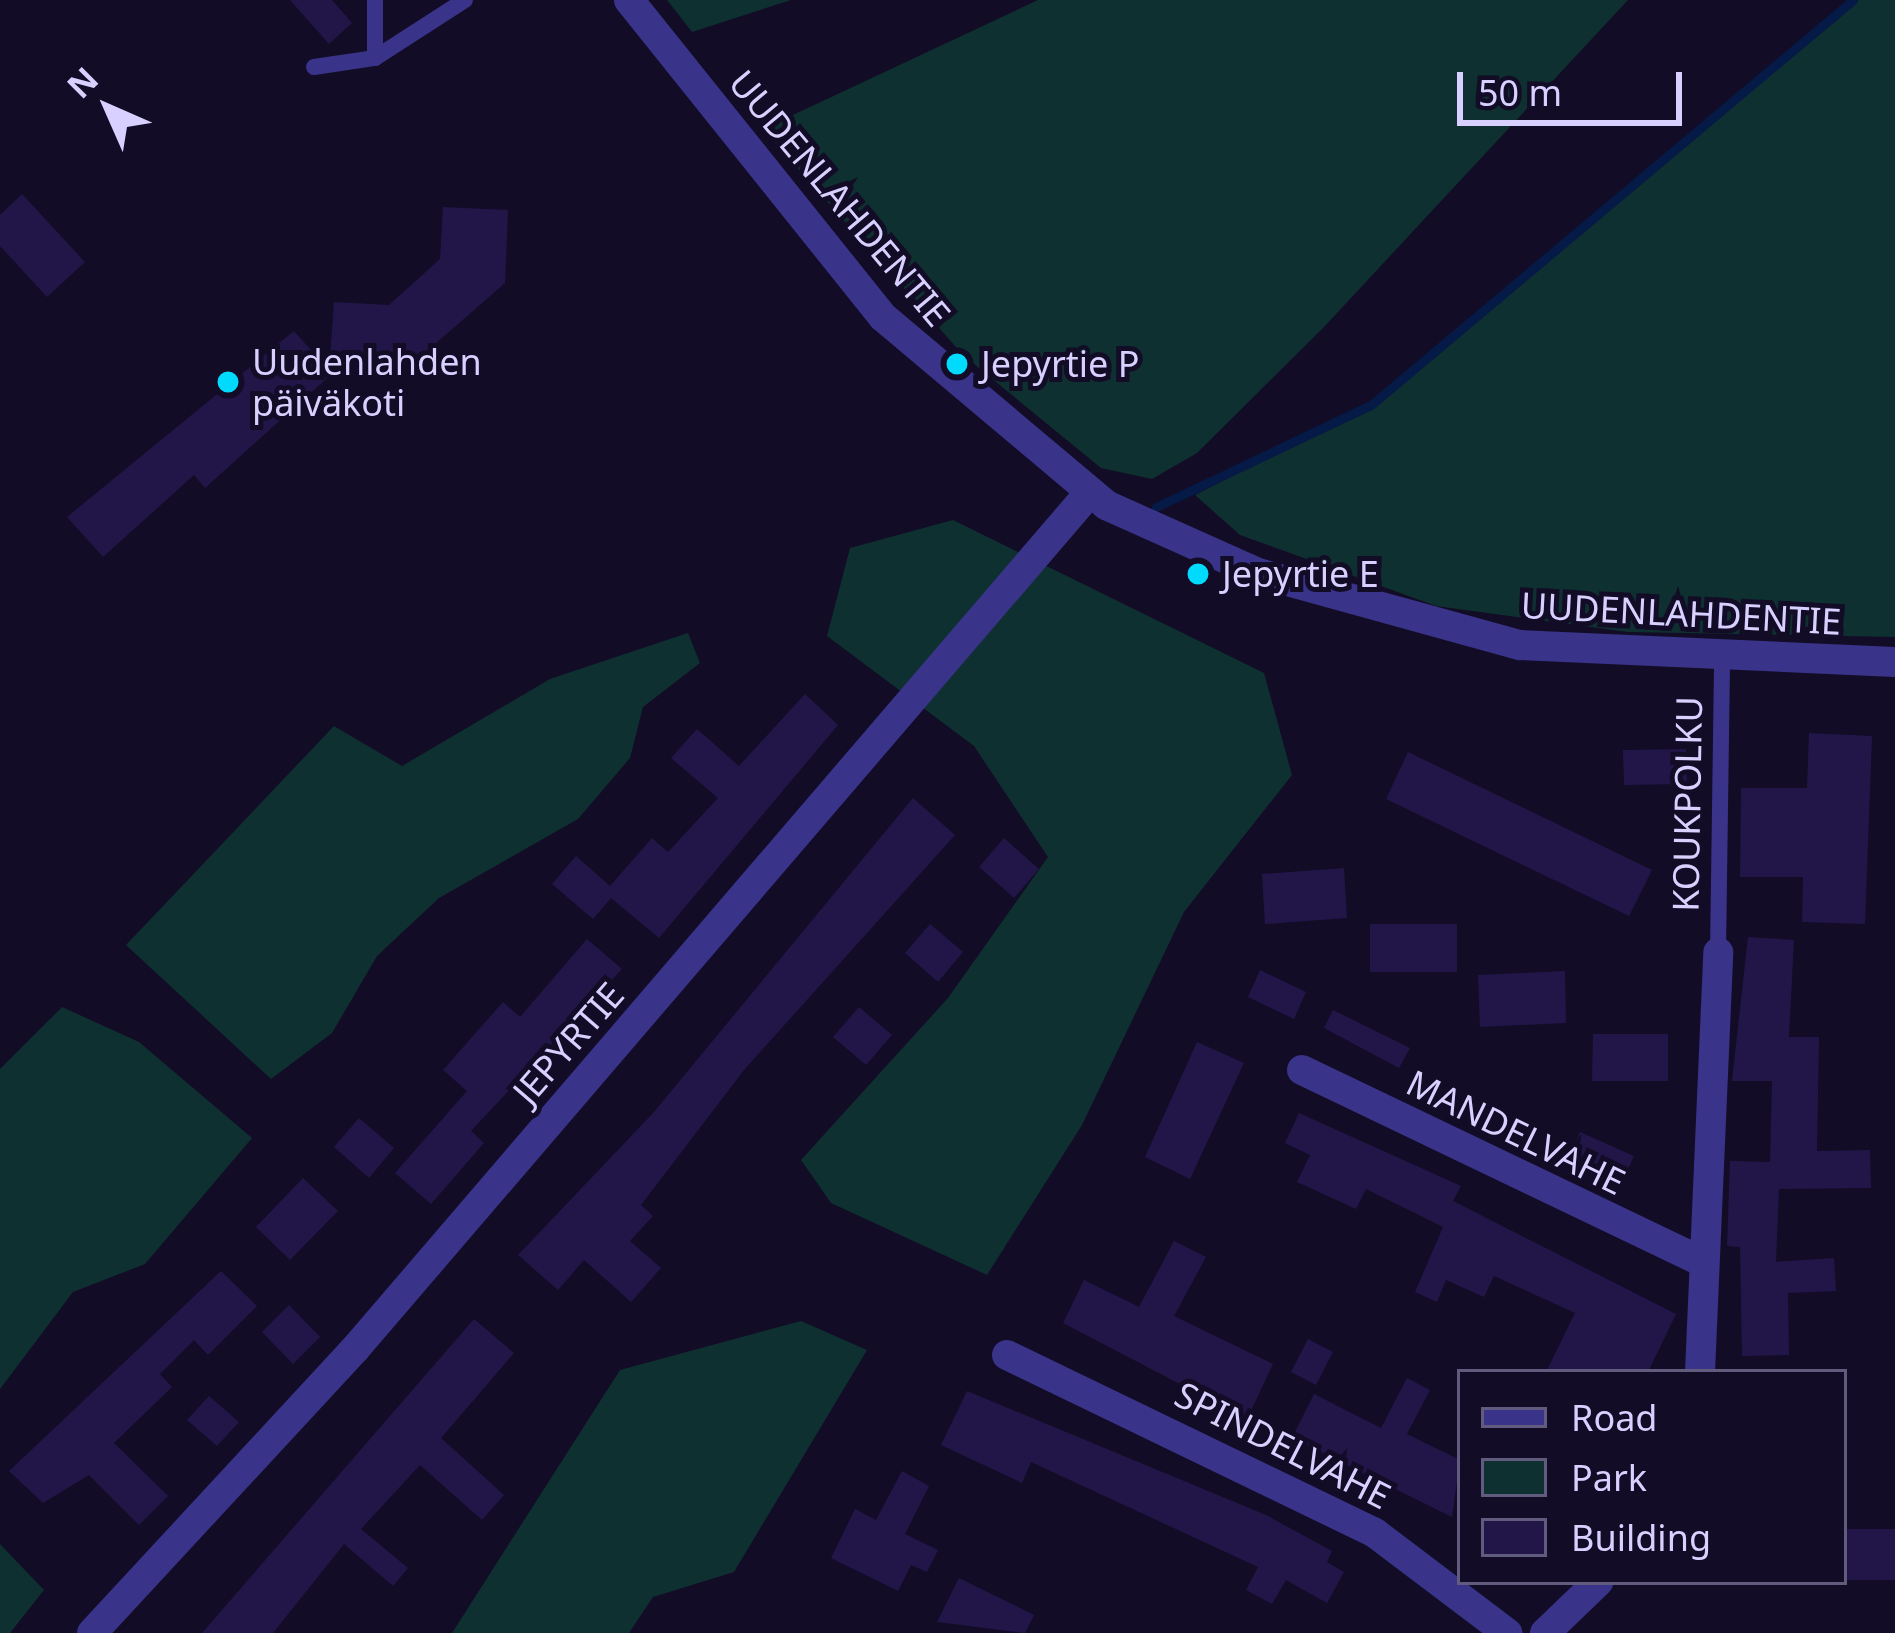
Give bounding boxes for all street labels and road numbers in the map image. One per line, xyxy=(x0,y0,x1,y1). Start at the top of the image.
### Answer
street label: UUDENLAHDENTIE xyxy=(720,61,960,335)
street label: UUDENLAHDENTIE xyxy=(1520,583,1842,643)
street label: KOUKPOLKU xyxy=(1664,696,1710,912)
street label: JEPYRTIE xyxy=(504,973,632,1113)
street label: MANDELVAHE xyxy=(1400,1061,1632,1203)
street label: SPINDELVAHE xyxy=(1168,1372,1398,1518)

